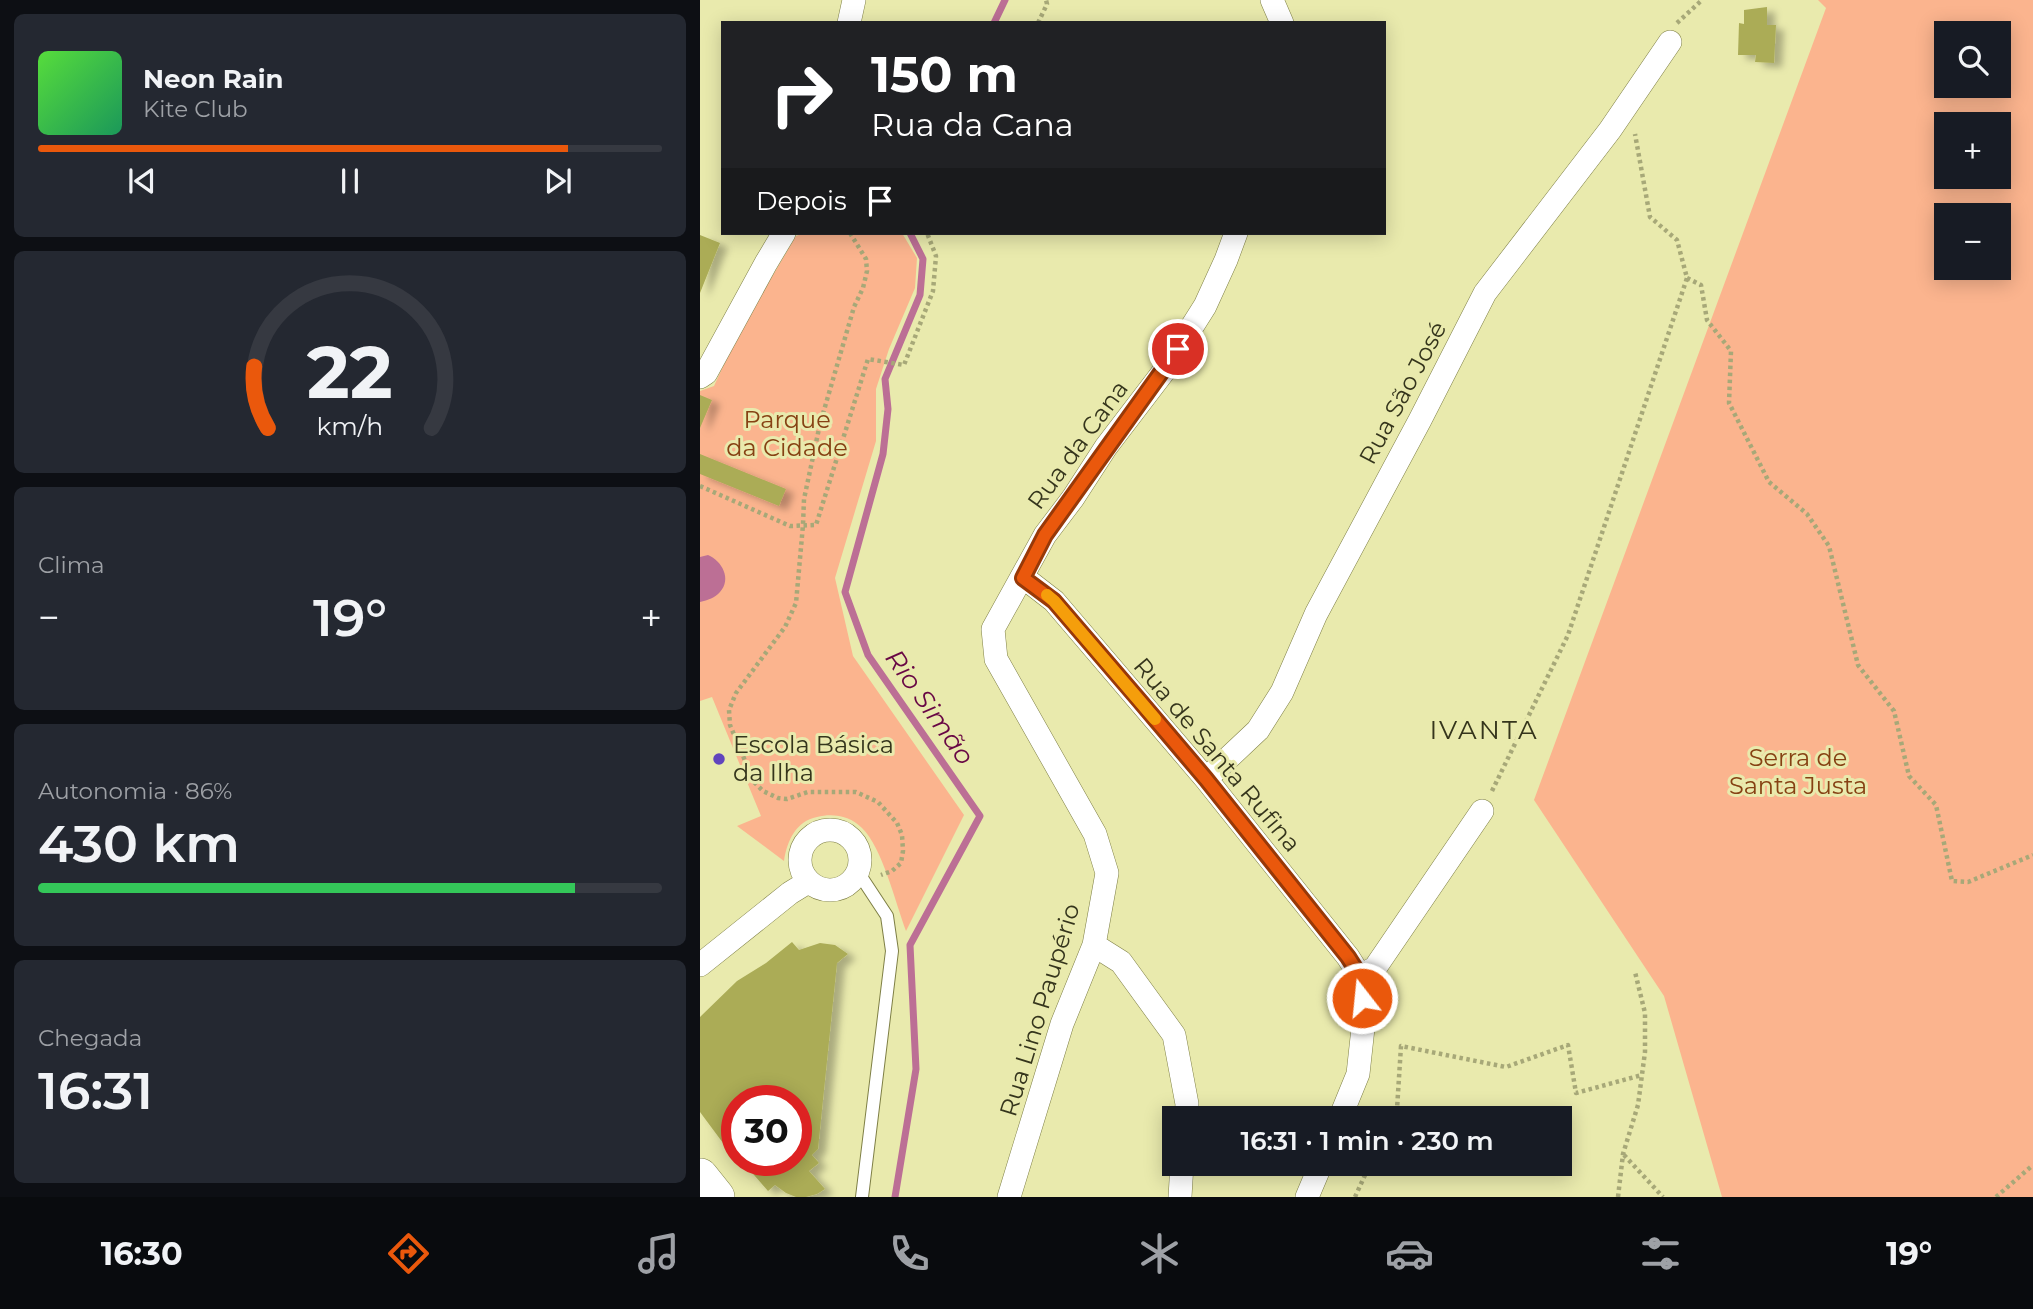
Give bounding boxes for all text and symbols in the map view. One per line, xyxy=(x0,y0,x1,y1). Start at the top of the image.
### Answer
map controls xyxy=(1934,21,2011,280)
button: search xyxy=(1934,21,2011,98)
text: 150 m xyxy=(871,45,1018,104)
icon: right xyxy=(756,49,847,140)
text: Neon Rain xyxy=(143,63,284,95)
text: Kite Club xyxy=(143,95,248,123)
text: Rua da Cana xyxy=(871,105,1074,144)
button: + xyxy=(1934,112,2011,189)
icon: previous xyxy=(123,162,161,200)
icon: pause xyxy=(331,162,369,200)
icon: next xyxy=(539,162,577,200)
icon: arrive xyxy=(861,182,899,220)
text: Depois xyxy=(756,185,847,217)
button: − xyxy=(1934,203,2011,280)
street label: Rua São José xyxy=(1353,316,1452,469)
pin xyxy=(1148,319,1208,379)
text: 22 xyxy=(307,328,393,416)
icon: arrive xyxy=(1159,330,1197,368)
street label: Rua da Cana xyxy=(1021,375,1134,515)
park label: Parque da Cidade xyxy=(726,405,848,462)
text: km/h xyxy=(317,411,383,441)
text: Clima xyxy=(38,551,105,579)
text: 19° xyxy=(313,586,387,649)
text: − xyxy=(38,594,60,641)
text: + xyxy=(640,594,662,641)
water label: Rio Simão xyxy=(879,643,981,771)
street label: Rua de Santa Rufina xyxy=(1128,652,1307,858)
district label: IVANTA xyxy=(1429,714,1539,746)
place label: Escola Básica da Ilha xyxy=(733,730,894,787)
park label: Serra de Santa Justa xyxy=(1729,743,1867,800)
marker: Escola Básica da Ilha xyxy=(711,751,727,767)
text: Autonomia · 86% xyxy=(38,777,232,805)
text: 430 km xyxy=(38,812,240,875)
street label: Rua Lino Paupério xyxy=(993,900,1086,1120)
position arrow xyxy=(1325,961,1399,1035)
text: Chegada xyxy=(38,1024,142,1052)
text: 16:31 xyxy=(38,1059,153,1122)
speed limit sign: 30 xyxy=(721,1085,812,1176)
text: 16:31 · 1 min · 230 m xyxy=(1240,1125,1494,1157)
icon: directions xyxy=(384,1229,433,1278)
icon: music xyxy=(634,1229,683,1278)
icon: phone xyxy=(885,1229,934,1278)
icon: climate xyxy=(1135,1229,1184,1278)
icon: car xyxy=(1385,1229,1434,1278)
icon: filters xyxy=(1636,1229,1685,1278)
text: 16:30 xyxy=(101,1234,183,1273)
text: 19° xyxy=(1886,1234,1932,1273)

